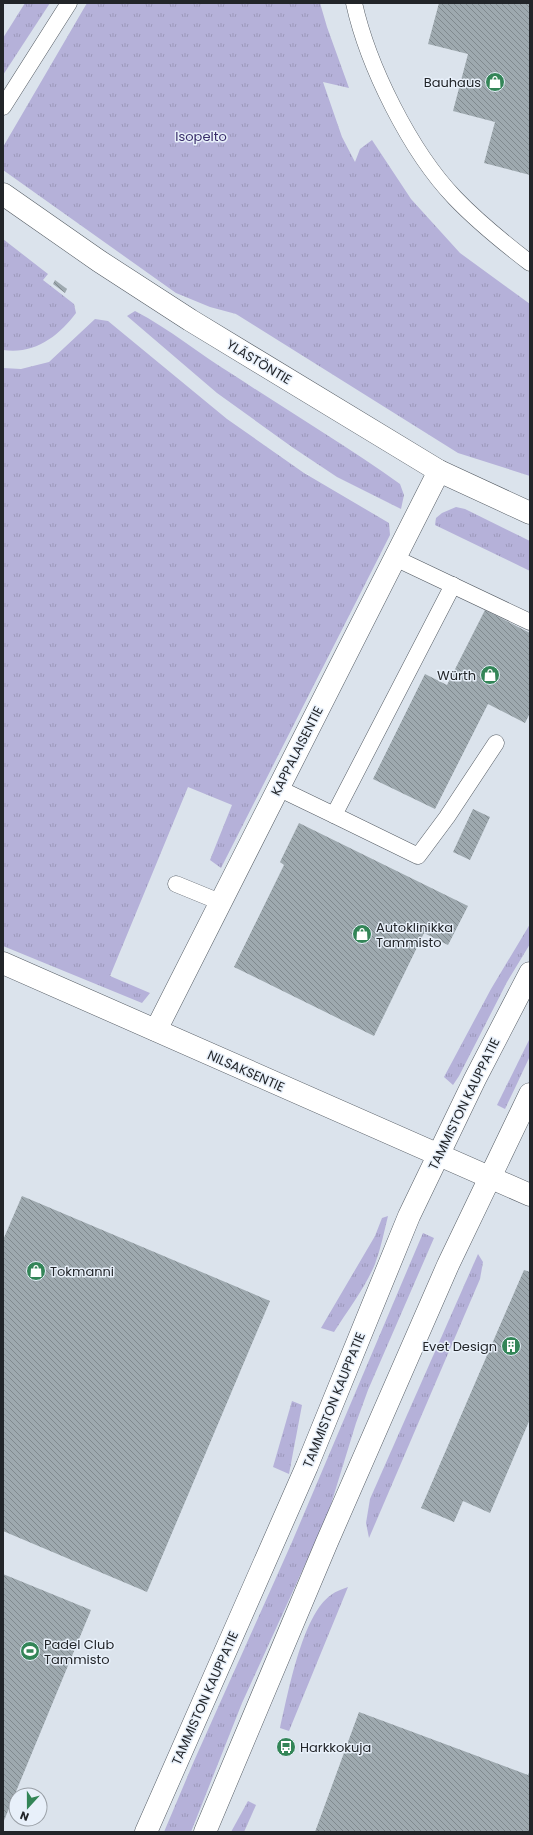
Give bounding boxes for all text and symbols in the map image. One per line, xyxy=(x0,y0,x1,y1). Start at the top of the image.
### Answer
shop icon: Bauhaus xyxy=(484,71,506,93)
place label: Bauhaus xyxy=(424,73,481,92)
park label: Isopelto xyxy=(175,127,227,146)
street label: YLÄSTÖNTIE xyxy=(223,335,295,389)
shop icon: Würth xyxy=(479,664,501,686)
place label: Würth xyxy=(437,666,476,685)
street label: KAPPALAISENTIE xyxy=(266,703,328,799)
place label: Autoklinikka Tammisto xyxy=(376,918,453,952)
shop icon: Autoklinikka Tammisto xyxy=(351,923,373,945)
street label: TAMMISTON KAUPPATIE xyxy=(424,1035,504,1173)
street label: NILSAKSENTIE xyxy=(204,1046,288,1096)
shop icon: Tokmanni xyxy=(25,1260,47,1282)
place label: Tokmanni xyxy=(50,1262,114,1281)
street label: TAMMISTON KAUPPATIE xyxy=(298,1329,370,1471)
building icon: Evet Design xyxy=(500,1335,522,1357)
place label: Evet Design xyxy=(422,1337,497,1356)
street label: TAMMISTON KAUPPATIE xyxy=(167,1628,243,1768)
place label: Padel Club Tammisto xyxy=(44,1635,114,1669)
sports icon: Padel Club Tammisto xyxy=(19,1640,41,1662)
bus stop icon: Harkkokuja xyxy=(275,1736,297,1758)
place label: Harkkokuja xyxy=(300,1738,371,1757)
north arrow xyxy=(8,1787,48,1827)
text: N xyxy=(18,1807,31,1825)

